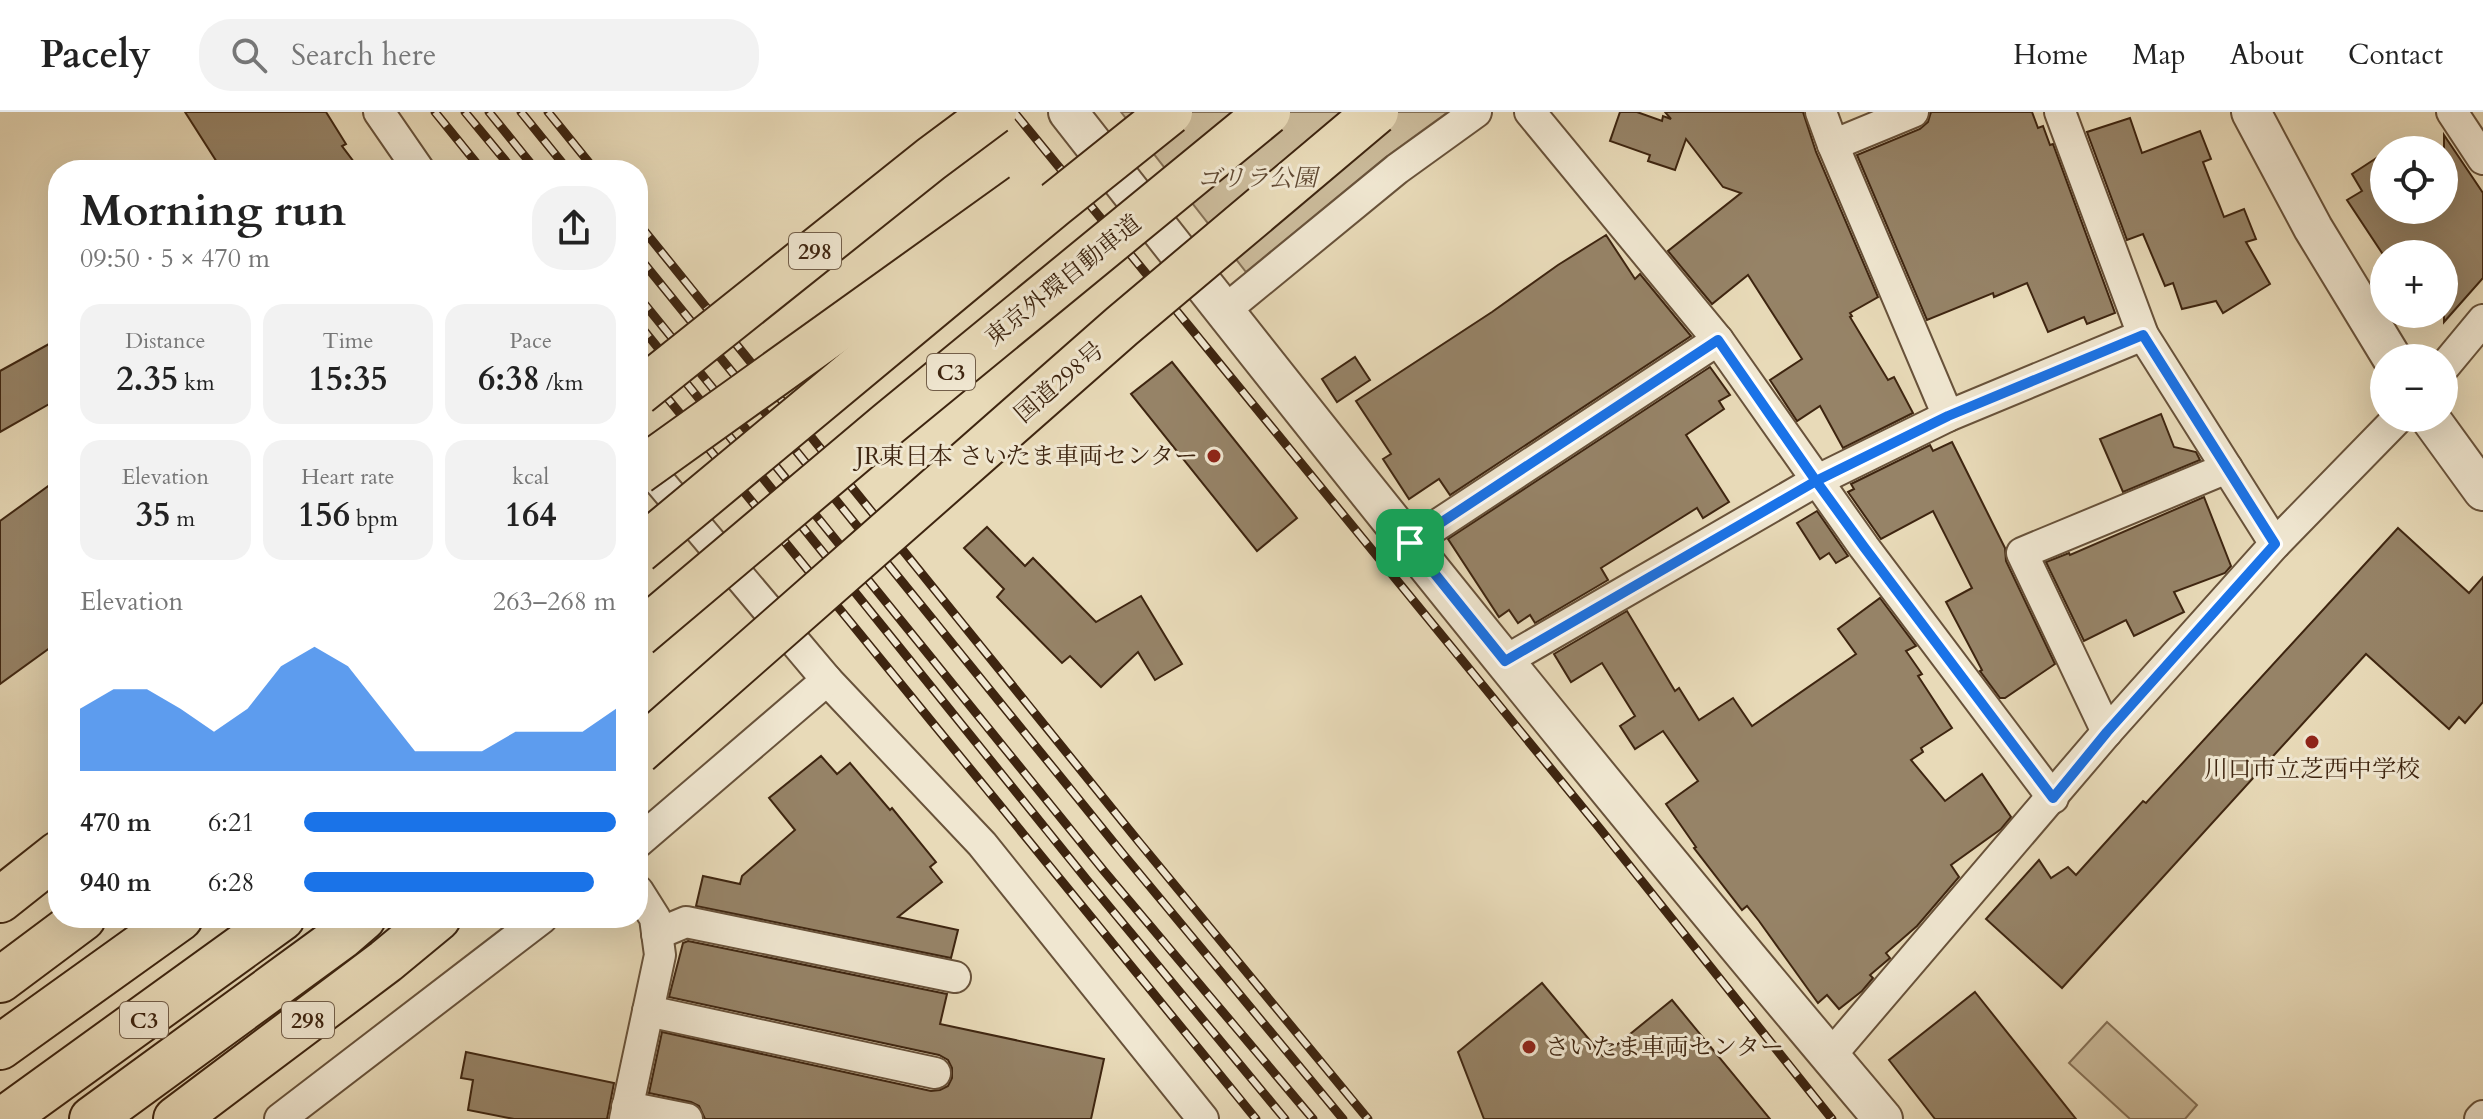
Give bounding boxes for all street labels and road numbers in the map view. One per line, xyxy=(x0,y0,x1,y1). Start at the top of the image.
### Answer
street label: 東京外環自動車道 xyxy=(978,207,1148,354)
road number: 298 xyxy=(789,233,841,269)
street label: 国道298号 xyxy=(1007,334,1111,431)
road number: C3 xyxy=(927,354,975,390)
road number: C3 xyxy=(120,1002,168,1038)
road number: 298 xyxy=(282,1002,334,1038)

